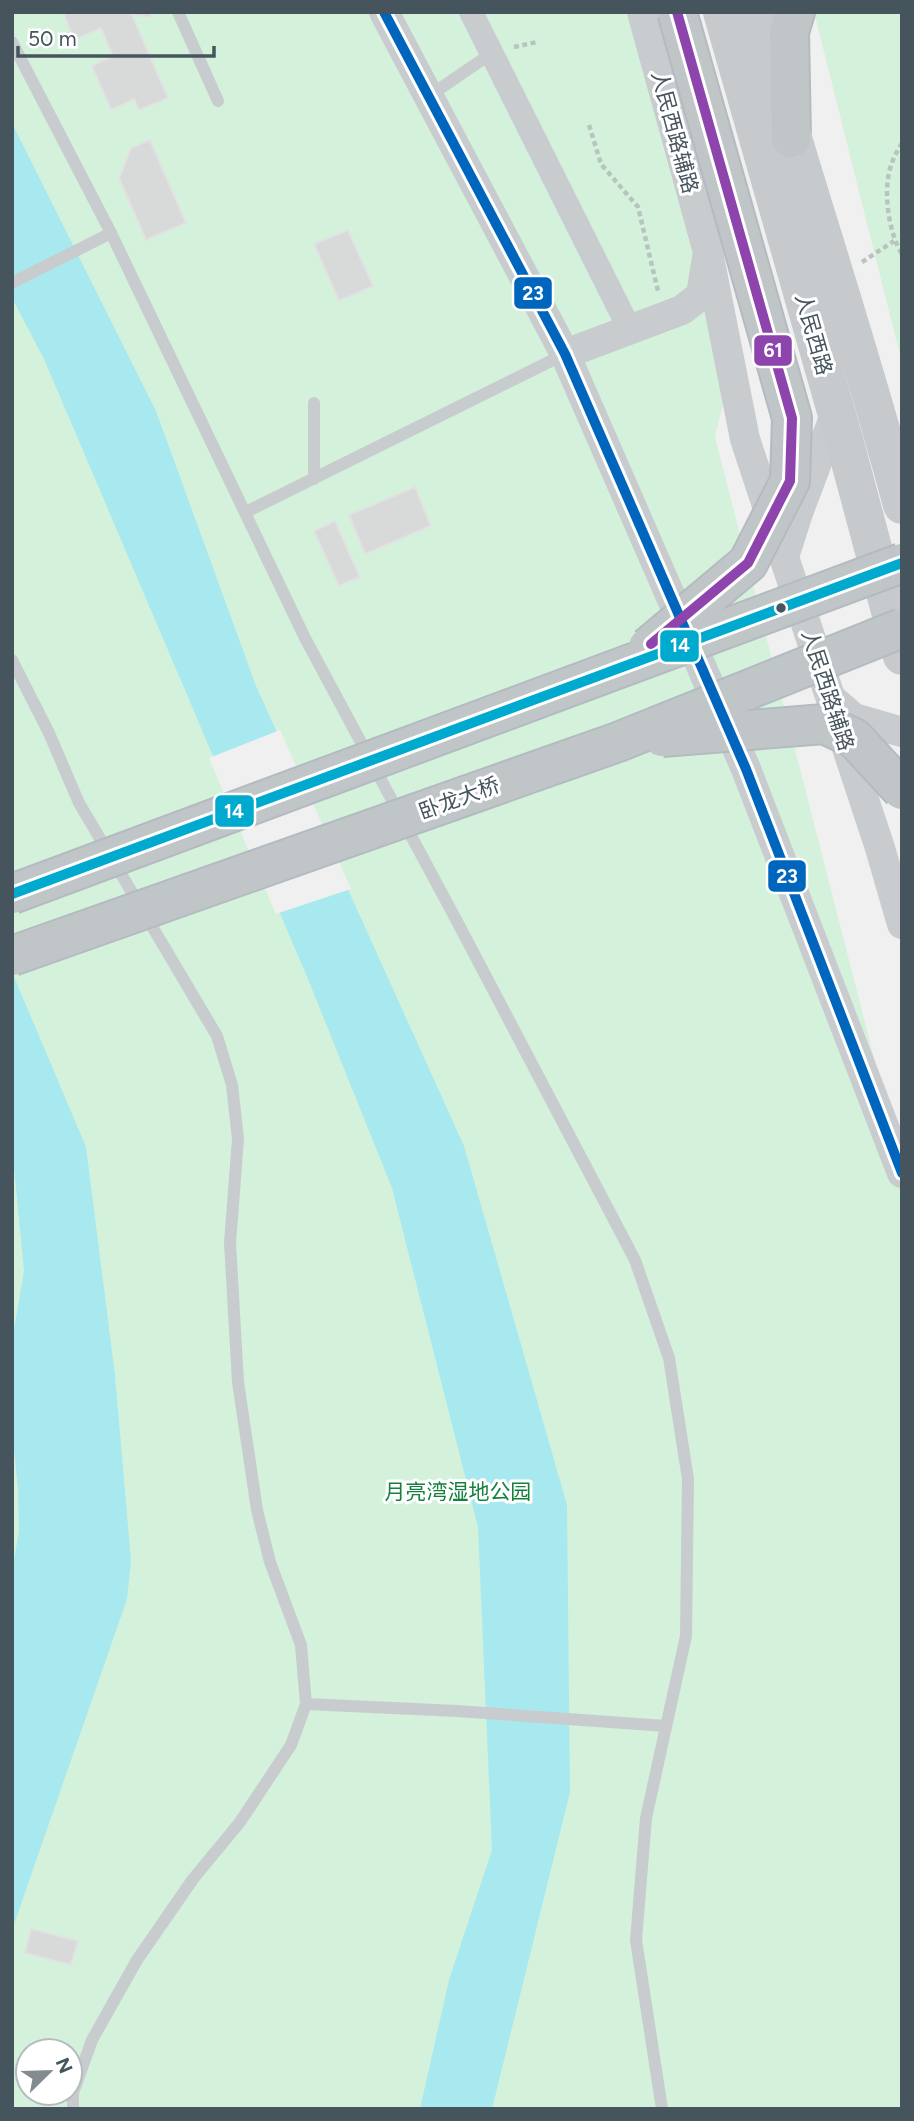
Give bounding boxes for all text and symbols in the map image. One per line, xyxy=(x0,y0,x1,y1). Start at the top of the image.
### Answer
scale bar xyxy=(18,14,214,58)
text: 50 m xyxy=(28,26,77,51)
street label: 人民西路辅路 xyxy=(647,68,703,196)
line badge: 23 xyxy=(513,276,553,310)
text: 23 xyxy=(522,282,544,305)
street label: 人民西路 xyxy=(790,290,838,378)
line badge: 61 xyxy=(753,334,793,367)
text: 61 xyxy=(763,339,783,362)
unlabelled marker xyxy=(774,601,788,615)
street label: 人民西路辅路 xyxy=(797,626,859,754)
line badge: 14 xyxy=(659,629,700,663)
text: 14 xyxy=(670,634,690,657)
street label: 卧龙大桥 xyxy=(415,772,503,824)
line badge: 14 xyxy=(214,794,255,828)
text: 14 xyxy=(224,800,244,823)
line badge: 23 xyxy=(767,859,807,893)
text: 23 xyxy=(776,865,798,888)
park label: 月亮湾湿地公园 xyxy=(385,1479,532,1504)
north arrow xyxy=(14,2037,84,2107)
text: N xyxy=(51,2054,78,2077)

